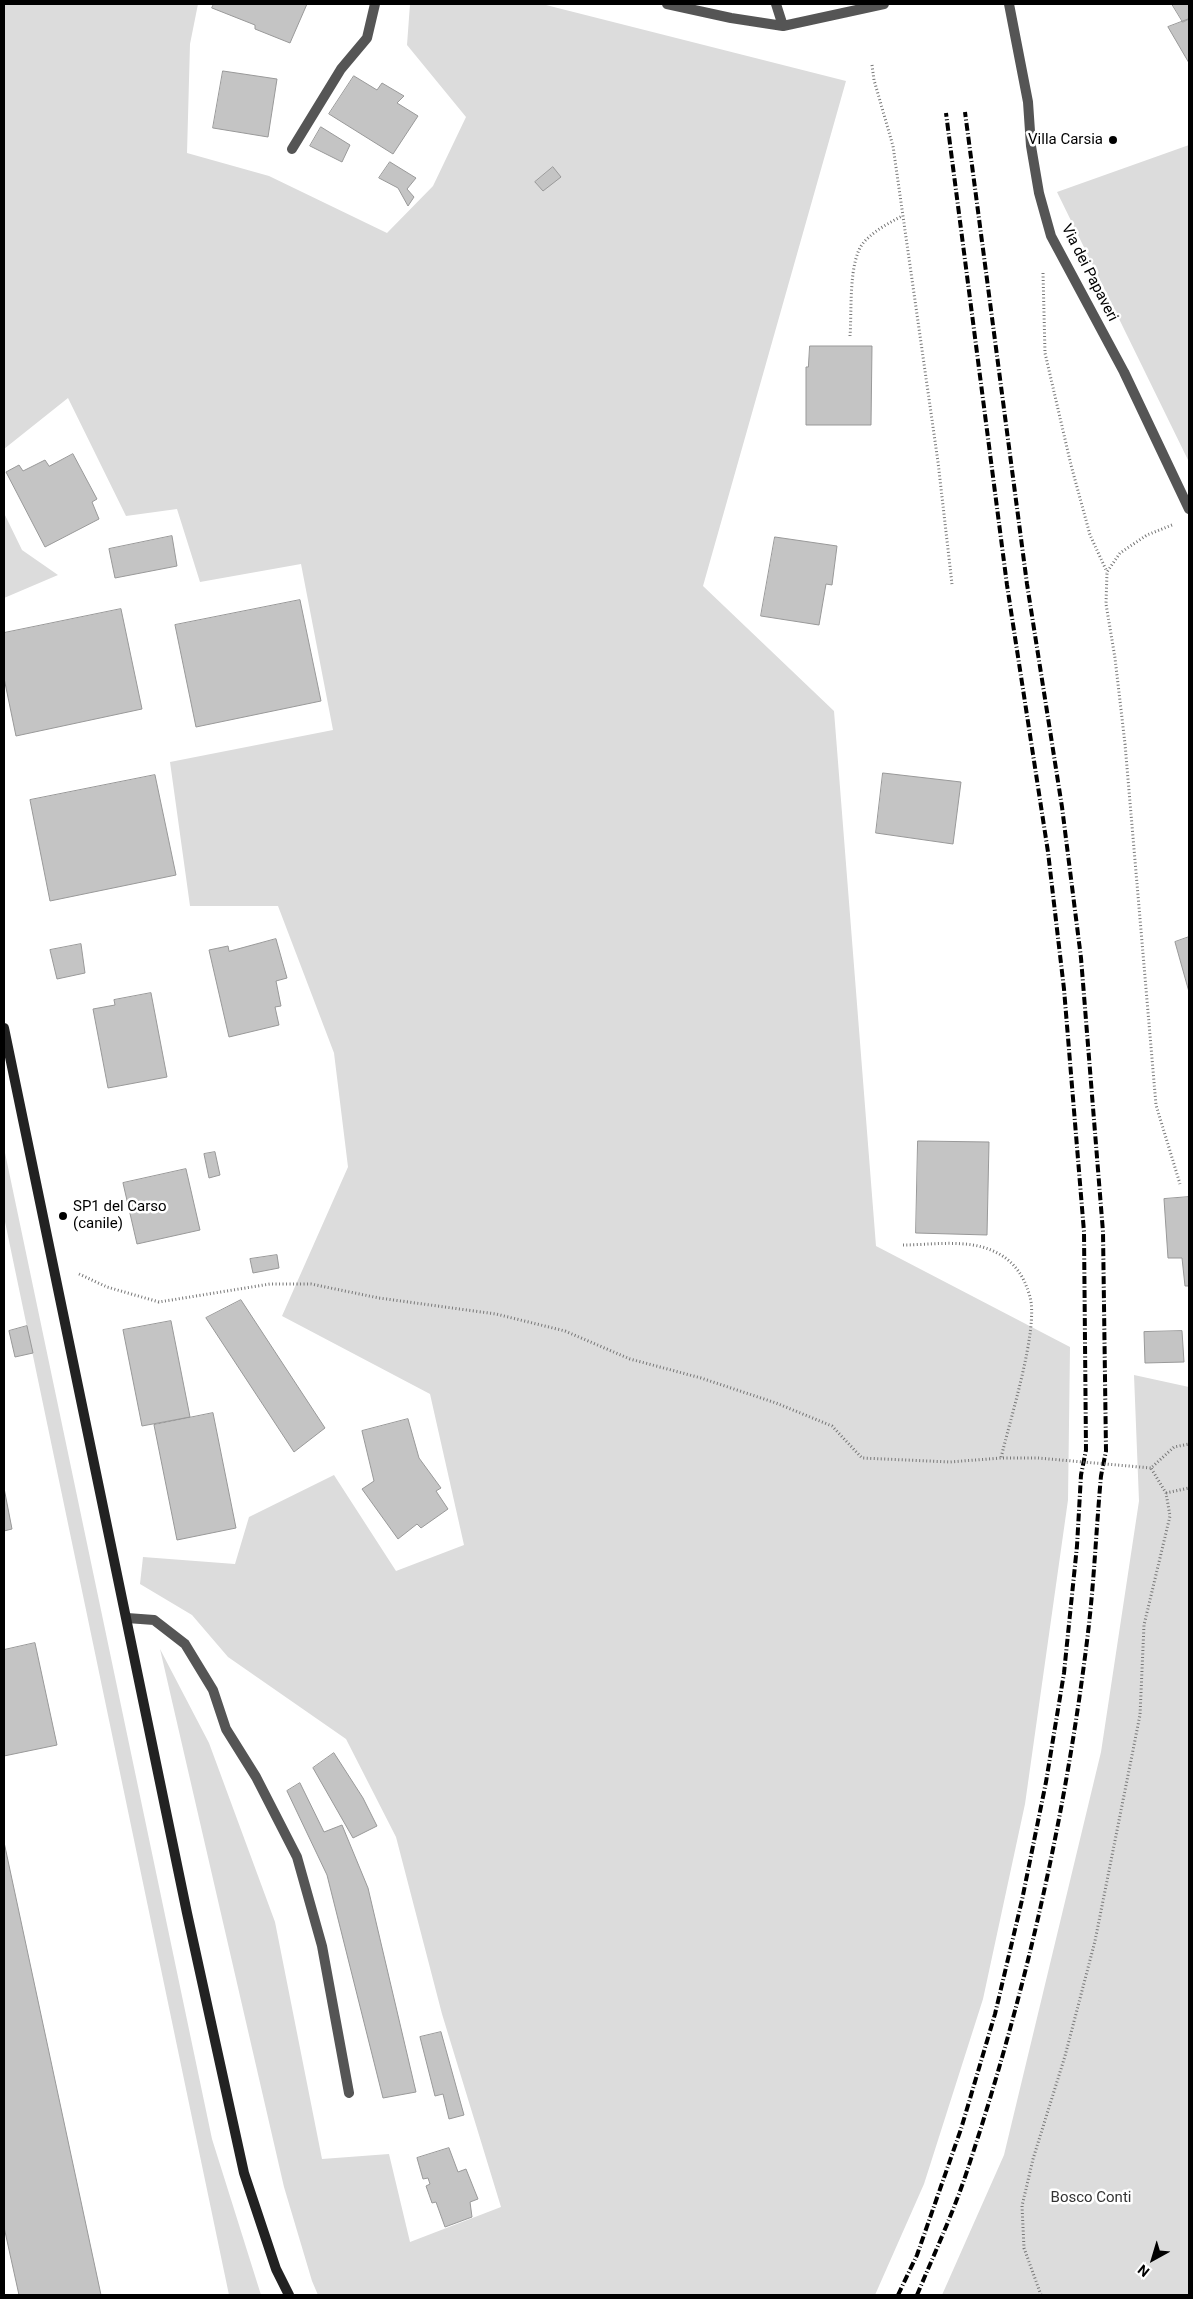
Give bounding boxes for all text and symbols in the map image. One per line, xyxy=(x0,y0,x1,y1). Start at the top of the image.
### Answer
place label: Villa Carsia xyxy=(1028,131,1103,149)
marker: Villa Carsia xyxy=(1107,134,1119,146)
street label: Via dei Papaveri xyxy=(1057,221,1121,325)
place label: SP1 del Carso (canile) xyxy=(73,1198,167,1233)
marker: SP1 del Carso (canile) xyxy=(57,1210,69,1222)
park label: Bosco Conti xyxy=(1051,2189,1131,2207)
north arrow xyxy=(1128,2234,1178,2284)
text: N xyxy=(1135,2261,1152,2280)

